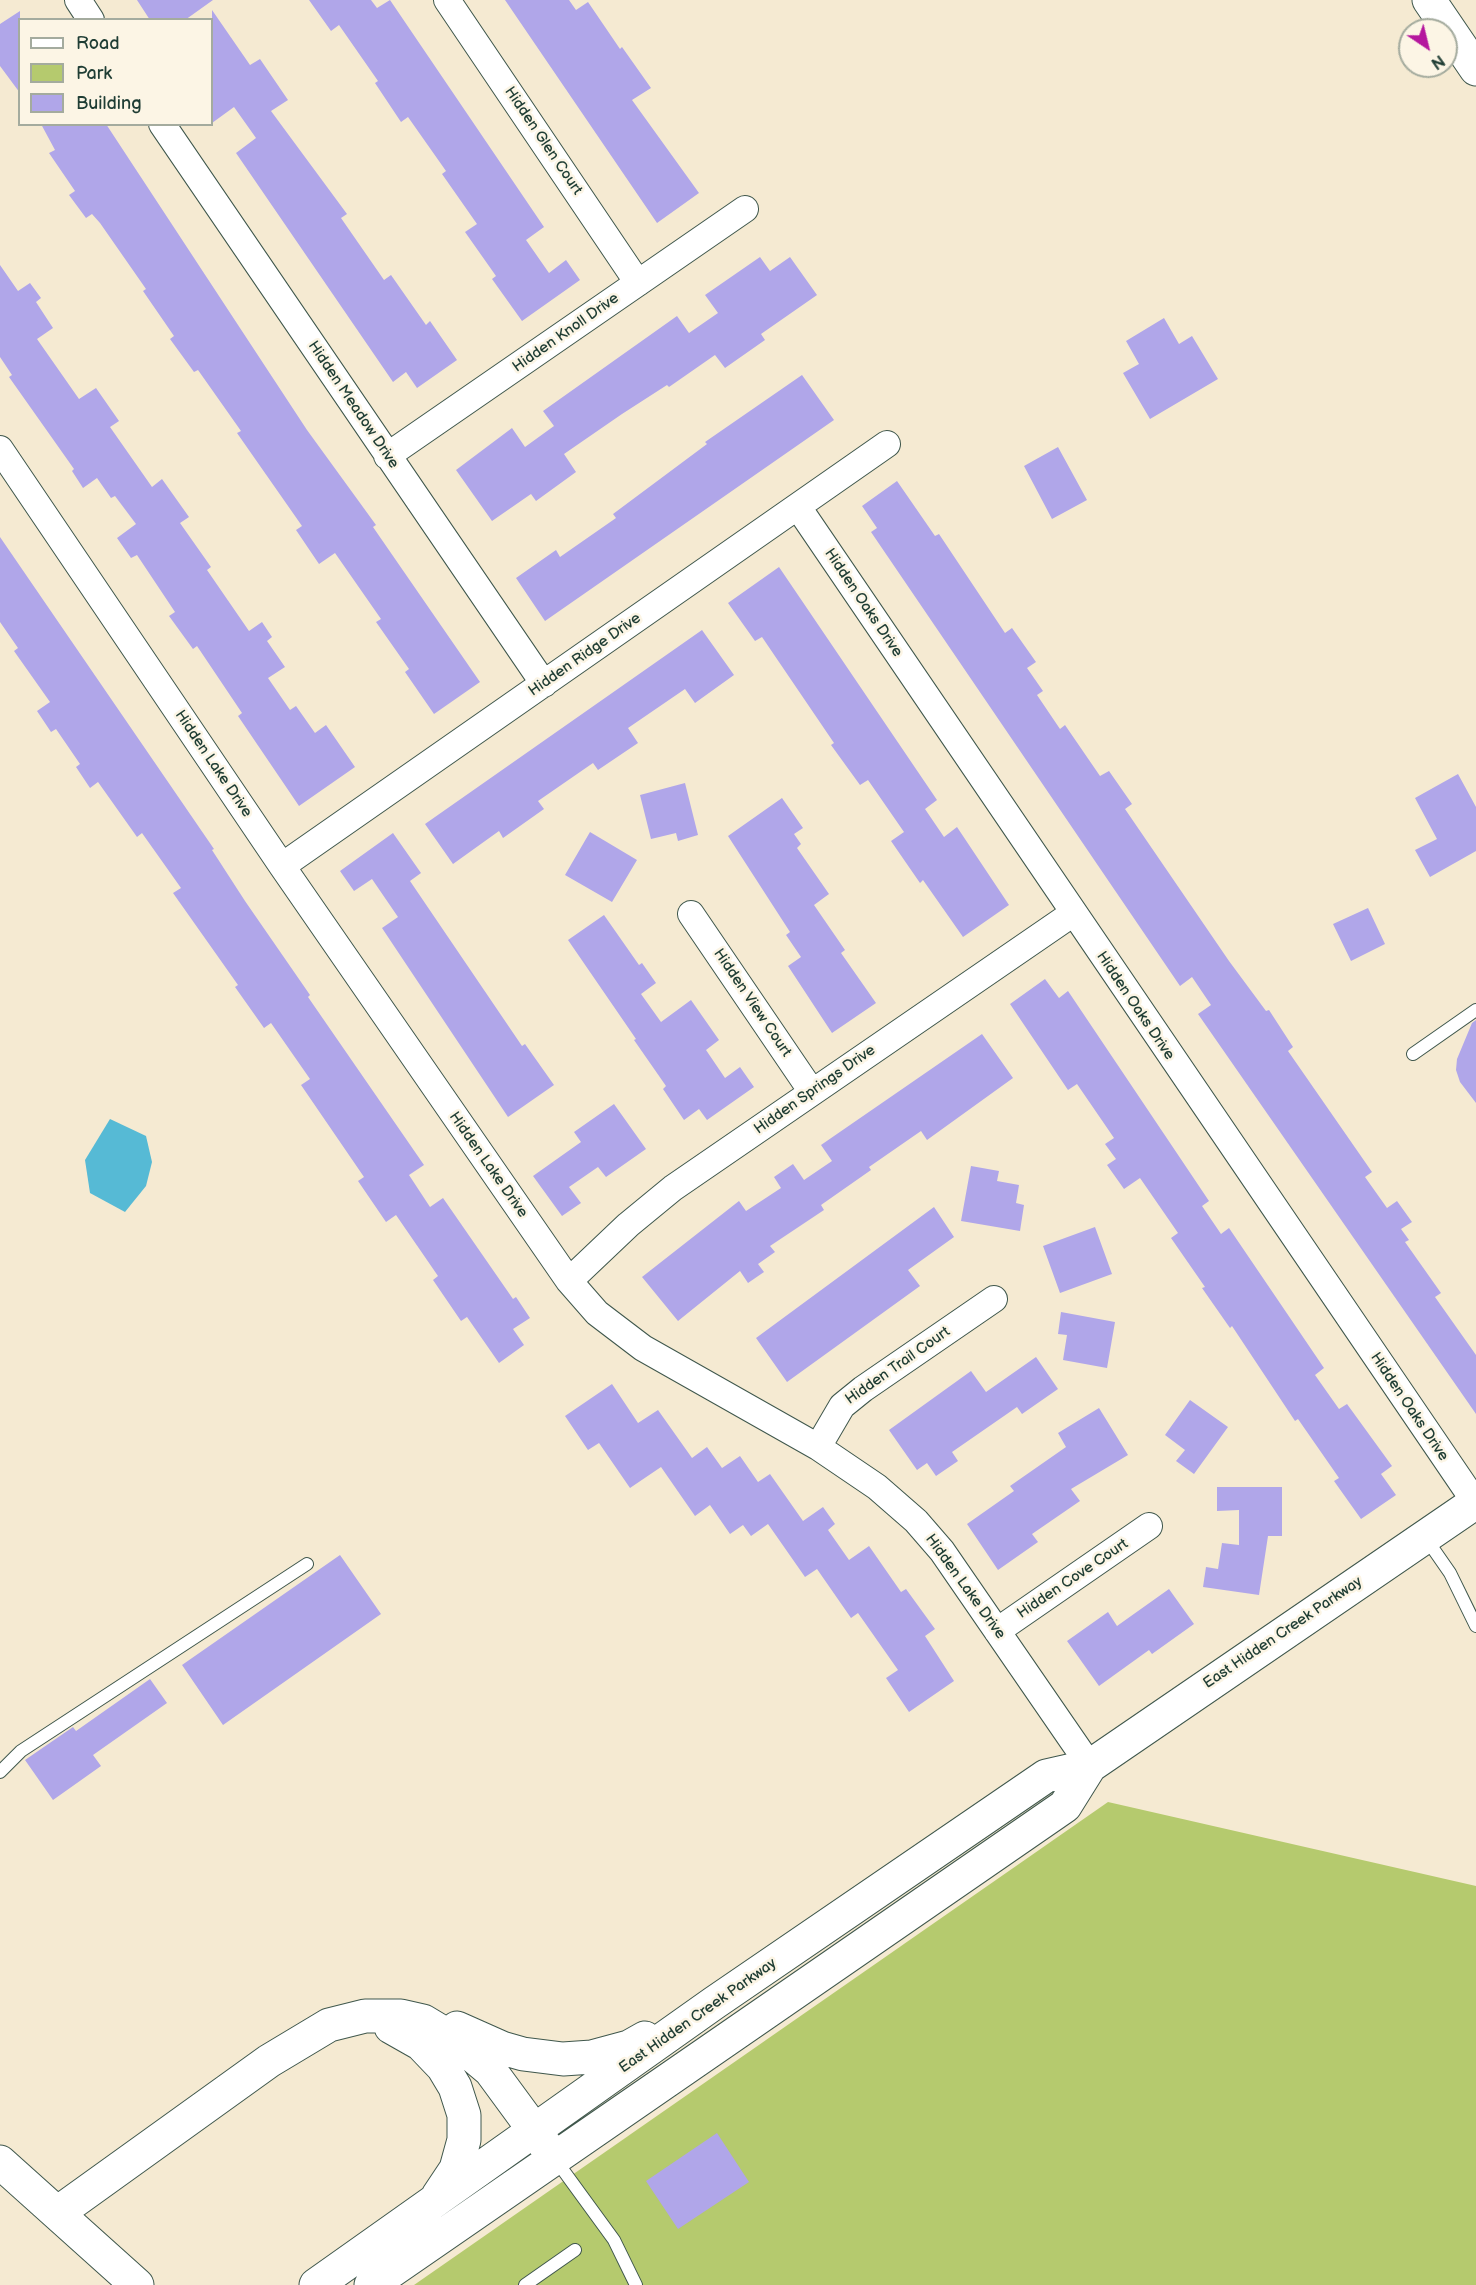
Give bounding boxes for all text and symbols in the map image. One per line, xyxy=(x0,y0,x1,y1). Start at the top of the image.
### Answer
legend xyxy=(18,18,213,126)
north arrow xyxy=(1398,18,1458,78)
text: Road xyxy=(76,33,120,54)
text: N xyxy=(1427,50,1448,73)
text: Park xyxy=(76,63,112,84)
street label: Hidden Glen Court xyxy=(500,84,586,198)
text: Building xyxy=(76,93,142,114)
street label: Hidden Knoll Drive xyxy=(509,290,623,376)
street label: Hidden Meadow Drive xyxy=(304,338,402,472)
street label: Hidden Oaks Drive xyxy=(820,545,906,661)
street label: Hidden Ridge Drive xyxy=(525,610,645,700)
street label: Hidden Lake Drive xyxy=(171,707,255,821)
street label: Hidden View Court xyxy=(709,946,795,1060)
street label: Hidden Oaks Drive xyxy=(1092,948,1178,1064)
street label: Hidden Springs Drive xyxy=(751,1041,879,1139)
street label: Hidden Lake Drive xyxy=(445,1109,531,1221)
street label: Hidden Trail Court xyxy=(842,1323,954,1409)
street label: Hidden Oaks Drive xyxy=(1366,1349,1452,1465)
street label: Hidden Lake Drive xyxy=(921,1531,1009,1643)
street label: Hidden Cove Court xyxy=(1014,1535,1132,1623)
street label: East Hidden Creek Parkway xyxy=(1200,1573,1366,1693)
street label: East Hidden Creek Parkway xyxy=(616,1955,780,2077)

